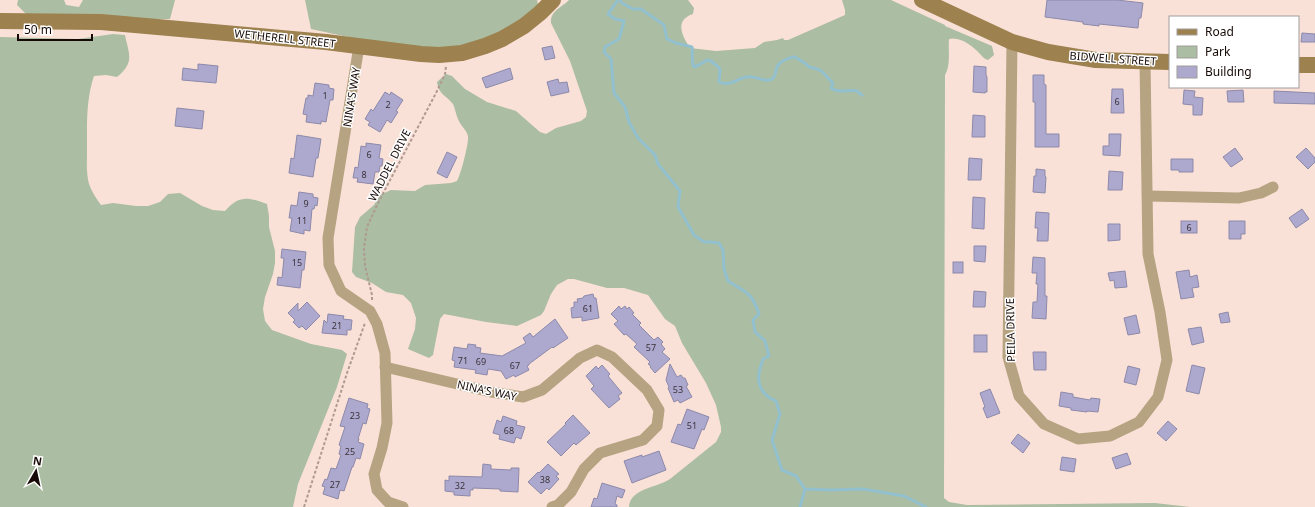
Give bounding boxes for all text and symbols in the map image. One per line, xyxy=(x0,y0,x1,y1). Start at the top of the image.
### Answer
scale bar xyxy=(18,16,92,42)
legend xyxy=(1169,16,1299,88)
text: 50 m xyxy=(24,21,52,38)
text: Road xyxy=(1205,23,1234,40)
street label: WETHERELL STREET xyxy=(234,25,336,51)
text: Park xyxy=(1205,43,1231,60)
street label: BIDWELL STREET xyxy=(1069,47,1157,69)
text: Building xyxy=(1205,63,1252,80)
street label: NINA'S WAY xyxy=(339,65,363,128)
house number: 1 xyxy=(322,89,328,102)
house number: 6 xyxy=(1114,95,1120,108)
house number: 2 xyxy=(385,98,391,111)
street label: WADDEL DRIVE xyxy=(364,126,414,204)
house number: 6 xyxy=(366,148,372,161)
house number: 8 xyxy=(361,168,367,181)
house number: 9 xyxy=(303,197,309,210)
house number: 11 xyxy=(297,214,307,227)
house number: 6 xyxy=(1186,221,1192,234)
house number: 15 xyxy=(292,256,302,269)
street label: PEILA DRIVE xyxy=(1002,298,1018,362)
house number: 61 xyxy=(583,302,593,315)
house number: 21 xyxy=(332,319,342,332)
house number: 57 xyxy=(646,341,656,354)
house number: 71 xyxy=(458,354,468,367)
house number: 69 xyxy=(476,355,486,368)
house number: 67 xyxy=(510,359,520,372)
street label: NINA'S WAY xyxy=(456,376,519,404)
house number: 53 xyxy=(673,383,683,396)
house number: 23 xyxy=(350,409,360,422)
house number: 51 xyxy=(687,419,697,432)
house number: 68 xyxy=(504,424,514,437)
house number: 25 xyxy=(345,445,355,458)
north arrow xyxy=(16,451,56,491)
text: N xyxy=(32,453,43,469)
house number: 38 xyxy=(540,473,550,486)
house number: 27 xyxy=(330,478,340,491)
house number: 32 xyxy=(455,479,465,492)

